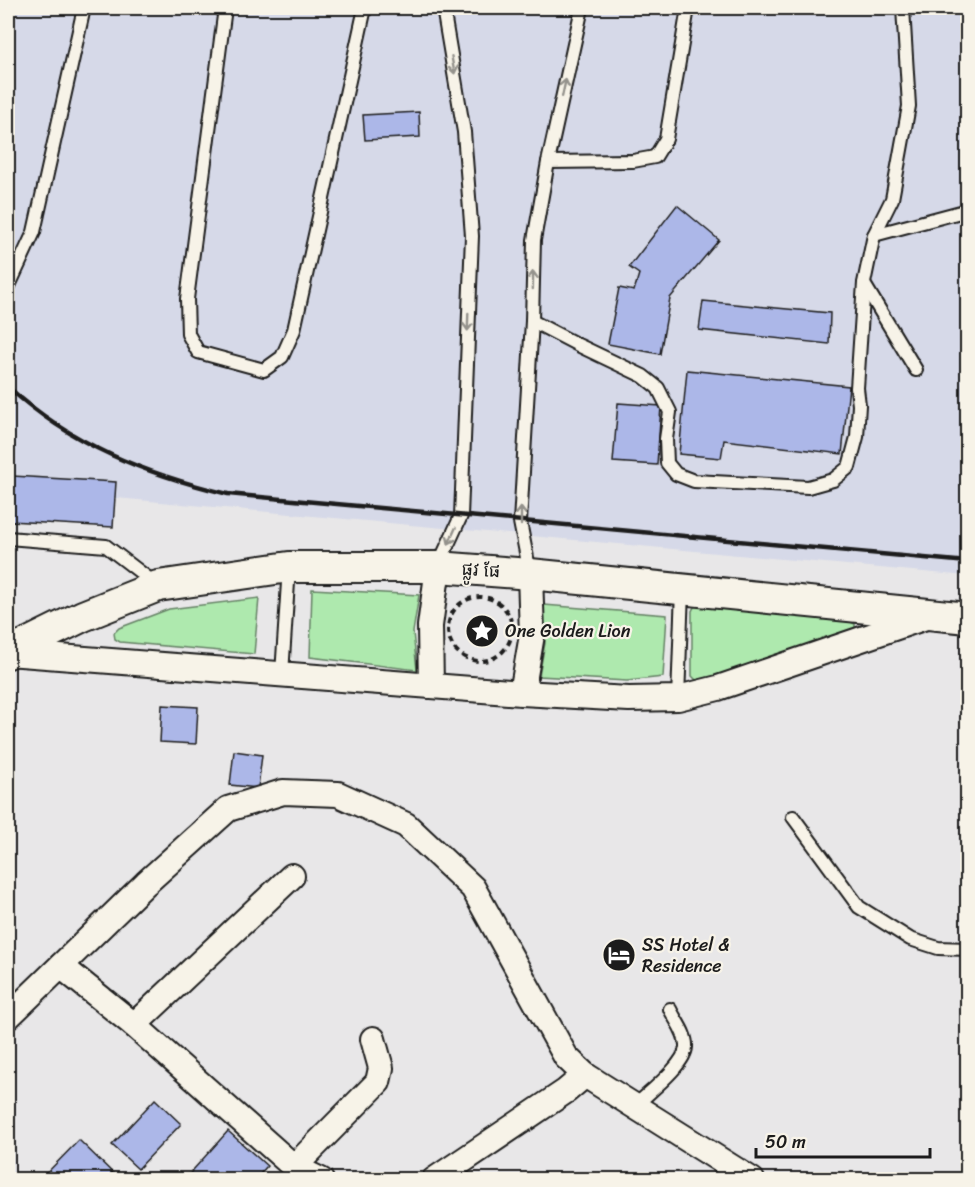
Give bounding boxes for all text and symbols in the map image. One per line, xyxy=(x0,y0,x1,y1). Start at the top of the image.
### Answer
one-way arrow xyxy=(448,55,459,75)
one-way arrow xyxy=(558,78,570,97)
one-way arrow xyxy=(528,270,539,290)
one-way arrow xyxy=(463,311,474,331)
one-way arrow xyxy=(515,507,527,527)
one-way arrow xyxy=(446,526,457,544)
street label: ផ្លូវ ផែ xyxy=(461,553,501,588)
place icon: One Golden Lion xyxy=(464,613,500,649)
place label: One Golden Lion xyxy=(505,615,631,647)
place label: SS Hotel & Residence xyxy=(642,929,730,982)
hotel icon: SS Hotel & Residence xyxy=(601,937,637,973)
scale bar xyxy=(756,1121,930,1159)
text: 50 m xyxy=(765,1126,806,1158)

